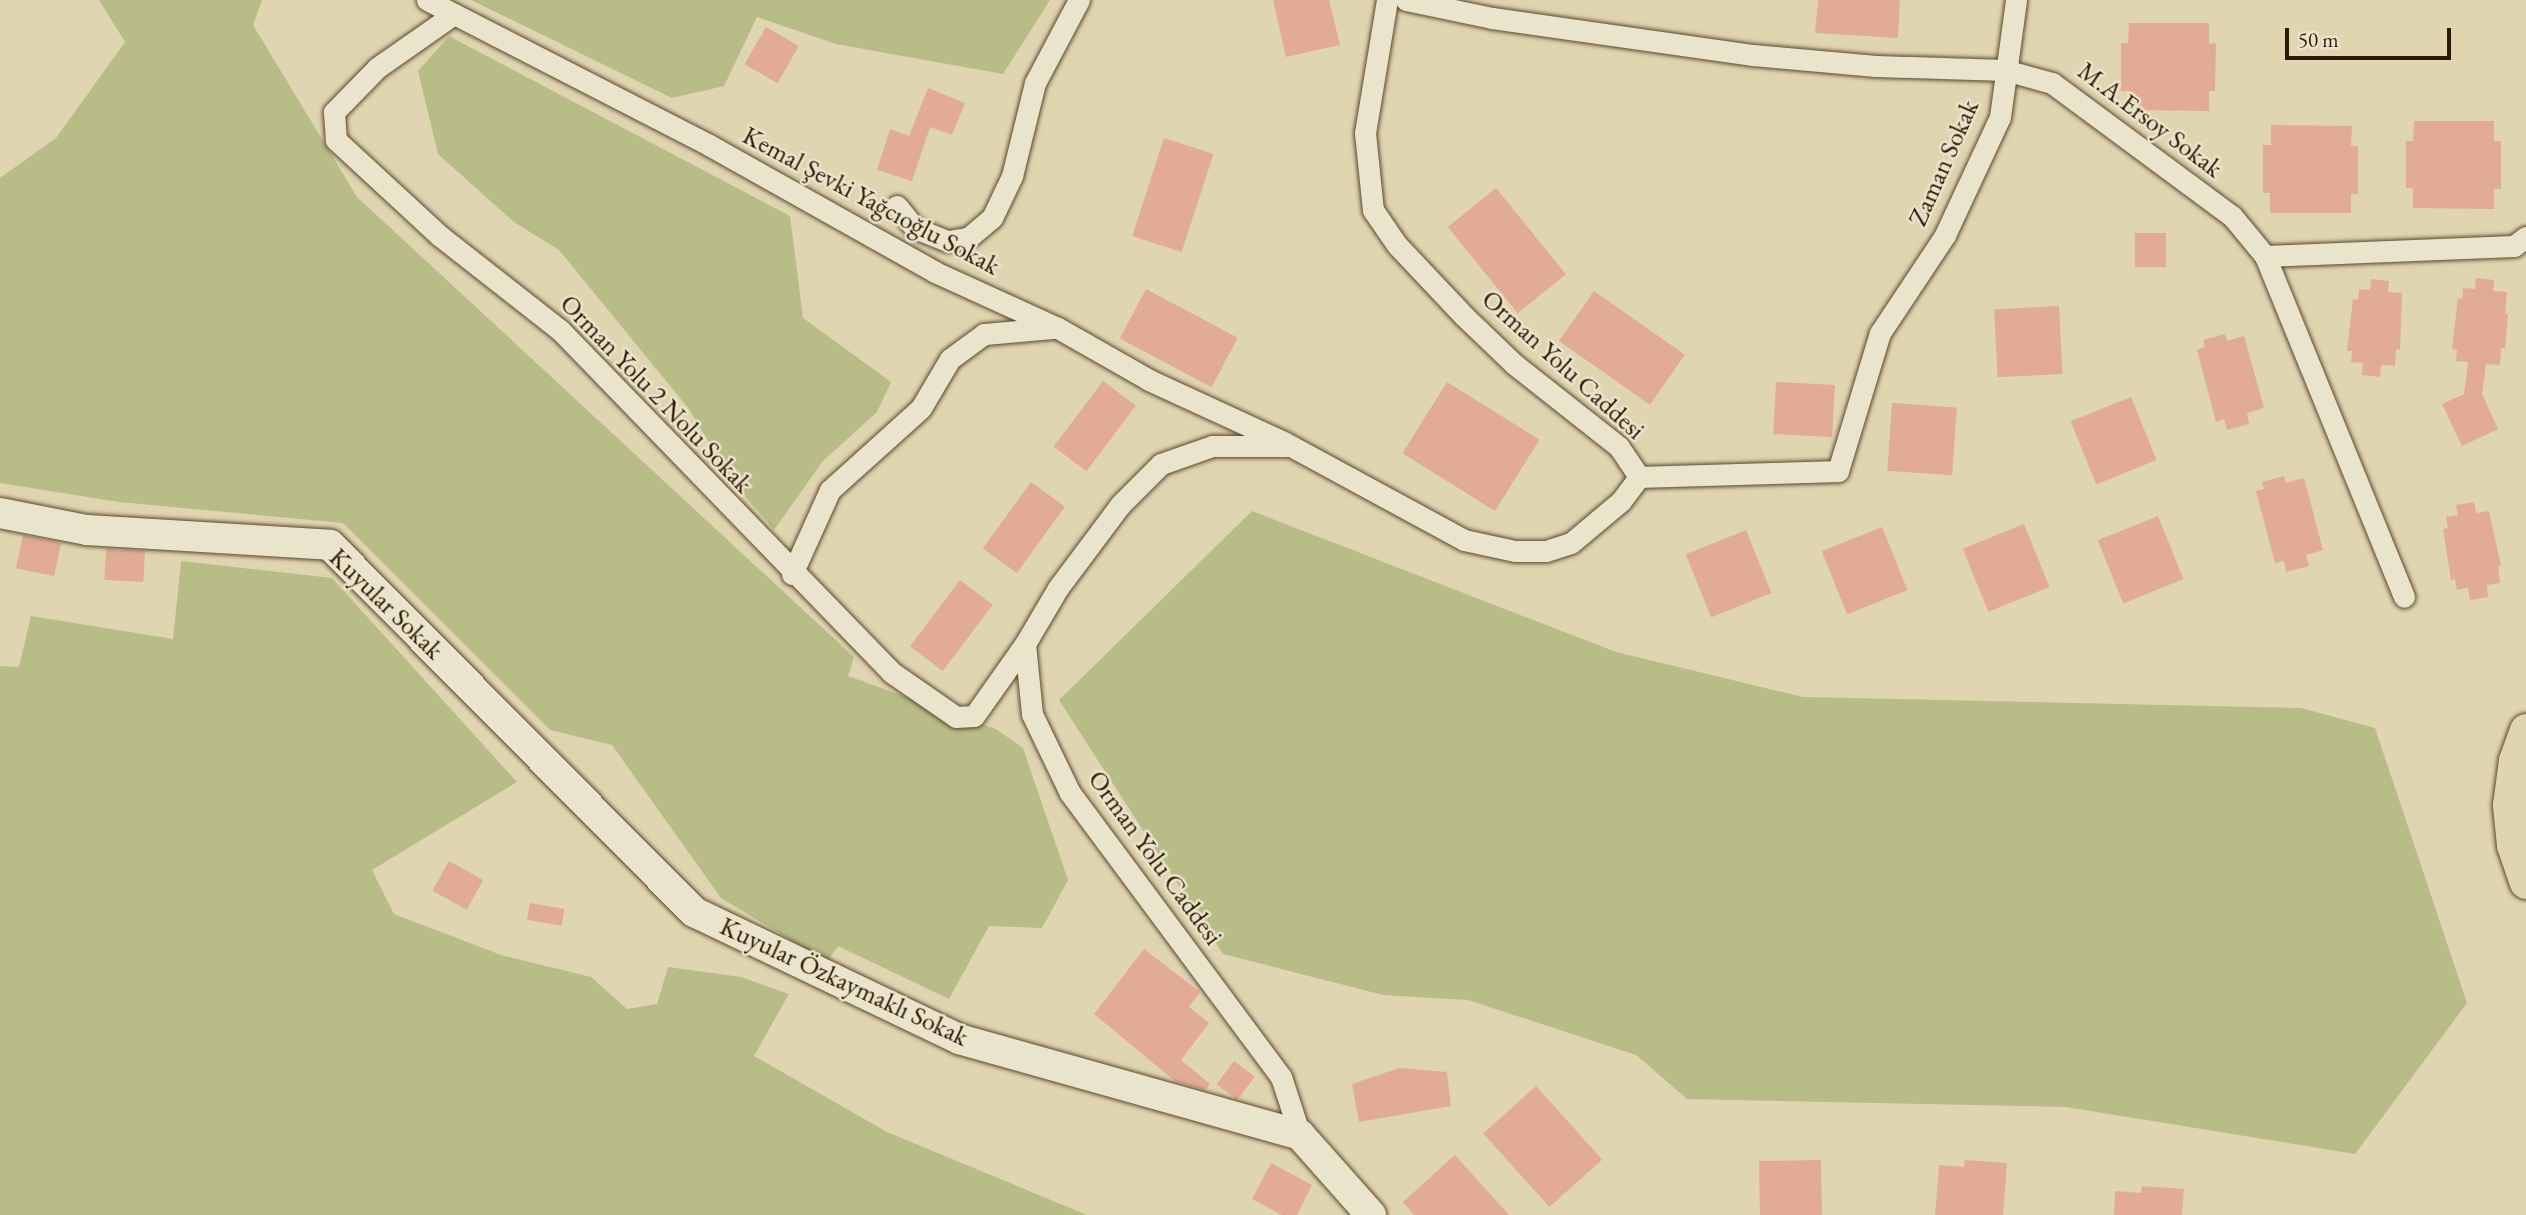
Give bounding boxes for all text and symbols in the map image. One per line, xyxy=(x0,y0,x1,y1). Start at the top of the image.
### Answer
scale bar xyxy=(2288,14,2454,58)
text: 50 m xyxy=(2298,26,2339,53)
street label: M.A.Ersoy Sokak xyxy=(2071,55,2229,185)
street label: Zaman Sokak xyxy=(1902,95,1986,231)
street label: Kemal Şevki Yağcıoğlu Sokak xyxy=(737,120,1005,282)
street label: Orman Yolu Caddesi xyxy=(1475,284,1651,446)
street label: Orman Yolu 2 Nolu Sokak xyxy=(553,288,759,500)
street label: Kuyular Sokak xyxy=(323,542,449,666)
street label: Orman Yolu Caddesi xyxy=(1081,765,1229,951)
street label: Kuyular Özkaymaklı Sokak xyxy=(715,911,973,1053)

